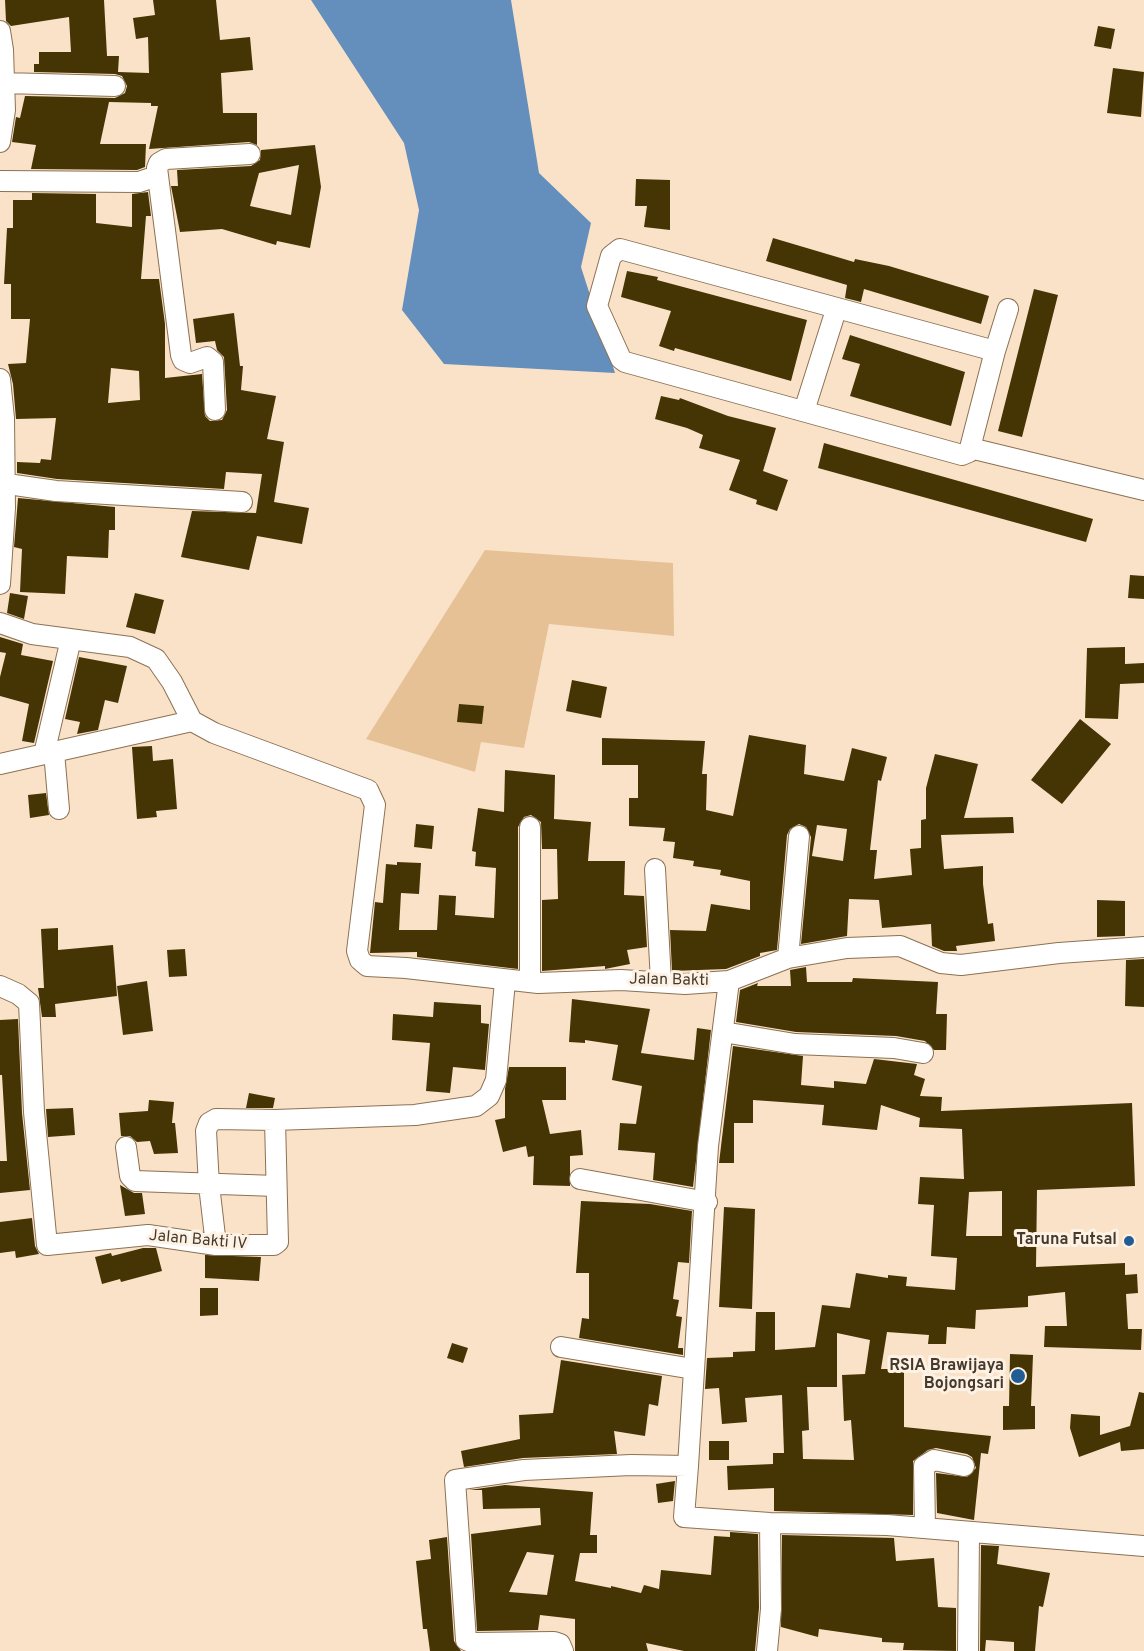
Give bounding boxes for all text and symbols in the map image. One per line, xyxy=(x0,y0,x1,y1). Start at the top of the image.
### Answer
street label: Jalan Bakti xyxy=(629,971,709,991)
street label: Jalan Bakti IV xyxy=(148,1227,248,1255)
place label: Taruna Futsal xyxy=(1016,1231,1117,1251)
marker: Taruna Futsal xyxy=(1122,1234,1136,1248)
place label: RSIA Brawijaya Bojongsari xyxy=(889,1357,1004,1395)
marker: RSIA Brawijaya Bojongsari xyxy=(1009,1367,1027,1385)

